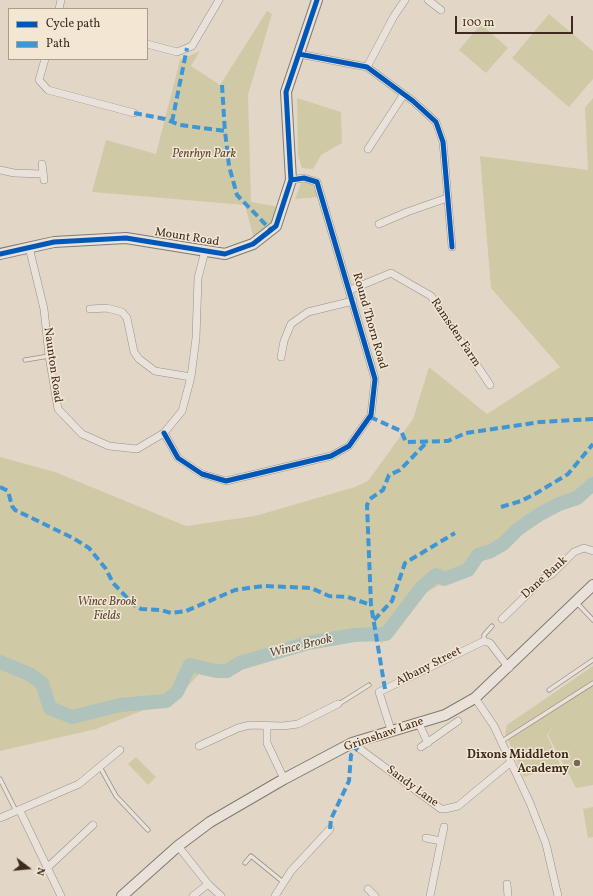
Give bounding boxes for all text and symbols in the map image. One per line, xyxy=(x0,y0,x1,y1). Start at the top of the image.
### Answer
legend xyxy=(8,8,148,60)
scale bar xyxy=(457,8,575,34)
text: 100 m xyxy=(462,15,494,31)
text: Cycle path xyxy=(46,16,101,32)
text: Path xyxy=(46,36,70,52)
park label: Penrhyn Park xyxy=(172,148,236,162)
street label: Mount Road xyxy=(154,226,220,250)
street label: Round Thorn Road xyxy=(348,271,390,371)
street label: Ramsden Farm xyxy=(427,296,483,370)
street label: Naunton Road xyxy=(40,326,64,404)
street label: Dane Bank xyxy=(519,554,571,602)
park label: Wince Brook Fields xyxy=(77,596,137,624)
water label: Wince Brook xyxy=(268,632,334,662)
street label: Albany Street xyxy=(394,644,464,690)
street label: Grimshaw Lane xyxy=(342,715,426,755)
place label: Dixons Middleton Academy xyxy=(467,749,569,777)
marker: Dixons Middleton Academy xyxy=(572,758,582,768)
street label: Sandy Lane xyxy=(383,763,441,811)
north arrow xyxy=(8,848,48,888)
text: N xyxy=(32,866,48,877)

